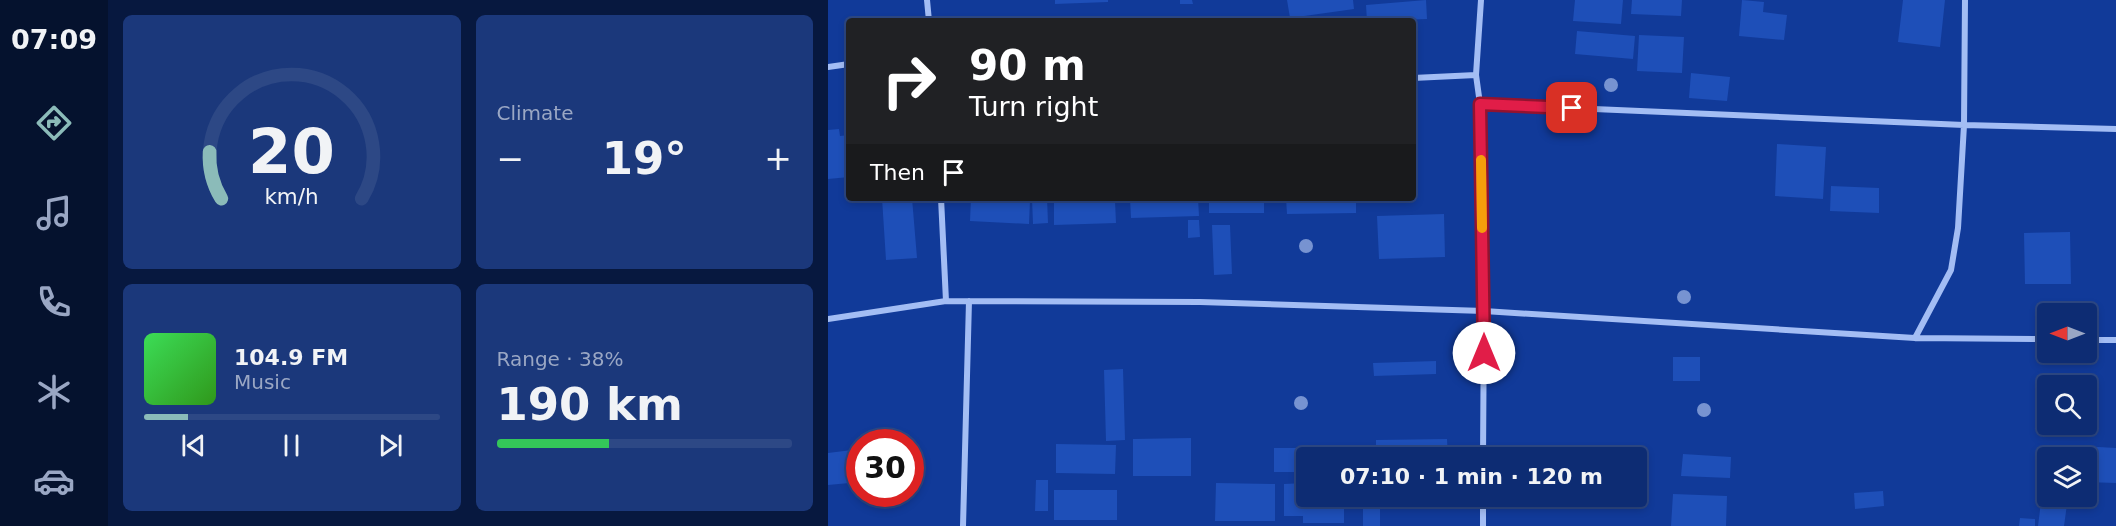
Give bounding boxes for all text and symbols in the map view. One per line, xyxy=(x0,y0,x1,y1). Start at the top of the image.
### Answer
text: 07:09 xyxy=(11,24,97,55)
text: 90 m xyxy=(969,41,1086,90)
icon: right xyxy=(870,42,948,120)
pin xyxy=(1546,82,1597,133)
text: Turn right xyxy=(969,91,1098,122)
icon: arrive xyxy=(1555,91,1588,124)
text: Climate xyxy=(497,101,573,125)
icon: directions xyxy=(33,102,75,144)
text: 20 xyxy=(248,115,335,188)
text: 19° xyxy=(602,132,687,185)
text: − xyxy=(497,139,524,178)
text: + xyxy=(764,139,792,178)
icon: arrive xyxy=(937,156,970,189)
text: Then xyxy=(870,160,925,185)
text: km/h xyxy=(265,184,319,209)
icon: music xyxy=(33,192,75,234)
icon: phone xyxy=(33,281,75,323)
north arrow xyxy=(2037,303,2097,363)
map controls xyxy=(2037,303,2097,507)
position arrow xyxy=(1452,321,1516,385)
text: 104.9 FM xyxy=(234,345,348,370)
text: Range · 38% xyxy=(497,347,623,371)
text: Music xyxy=(234,370,291,394)
icon: climate xyxy=(33,371,75,413)
button: search xyxy=(2037,375,2097,435)
text: 190 km xyxy=(497,378,683,431)
icon: previous xyxy=(177,429,210,462)
icon: pause xyxy=(275,429,308,462)
icon: next xyxy=(374,429,407,462)
speed limit sign: 30 xyxy=(846,429,924,507)
button: layers xyxy=(2037,447,2097,507)
icon: car xyxy=(33,460,75,502)
text: 07:10 · 1 min · 120 m xyxy=(1340,464,1603,489)

